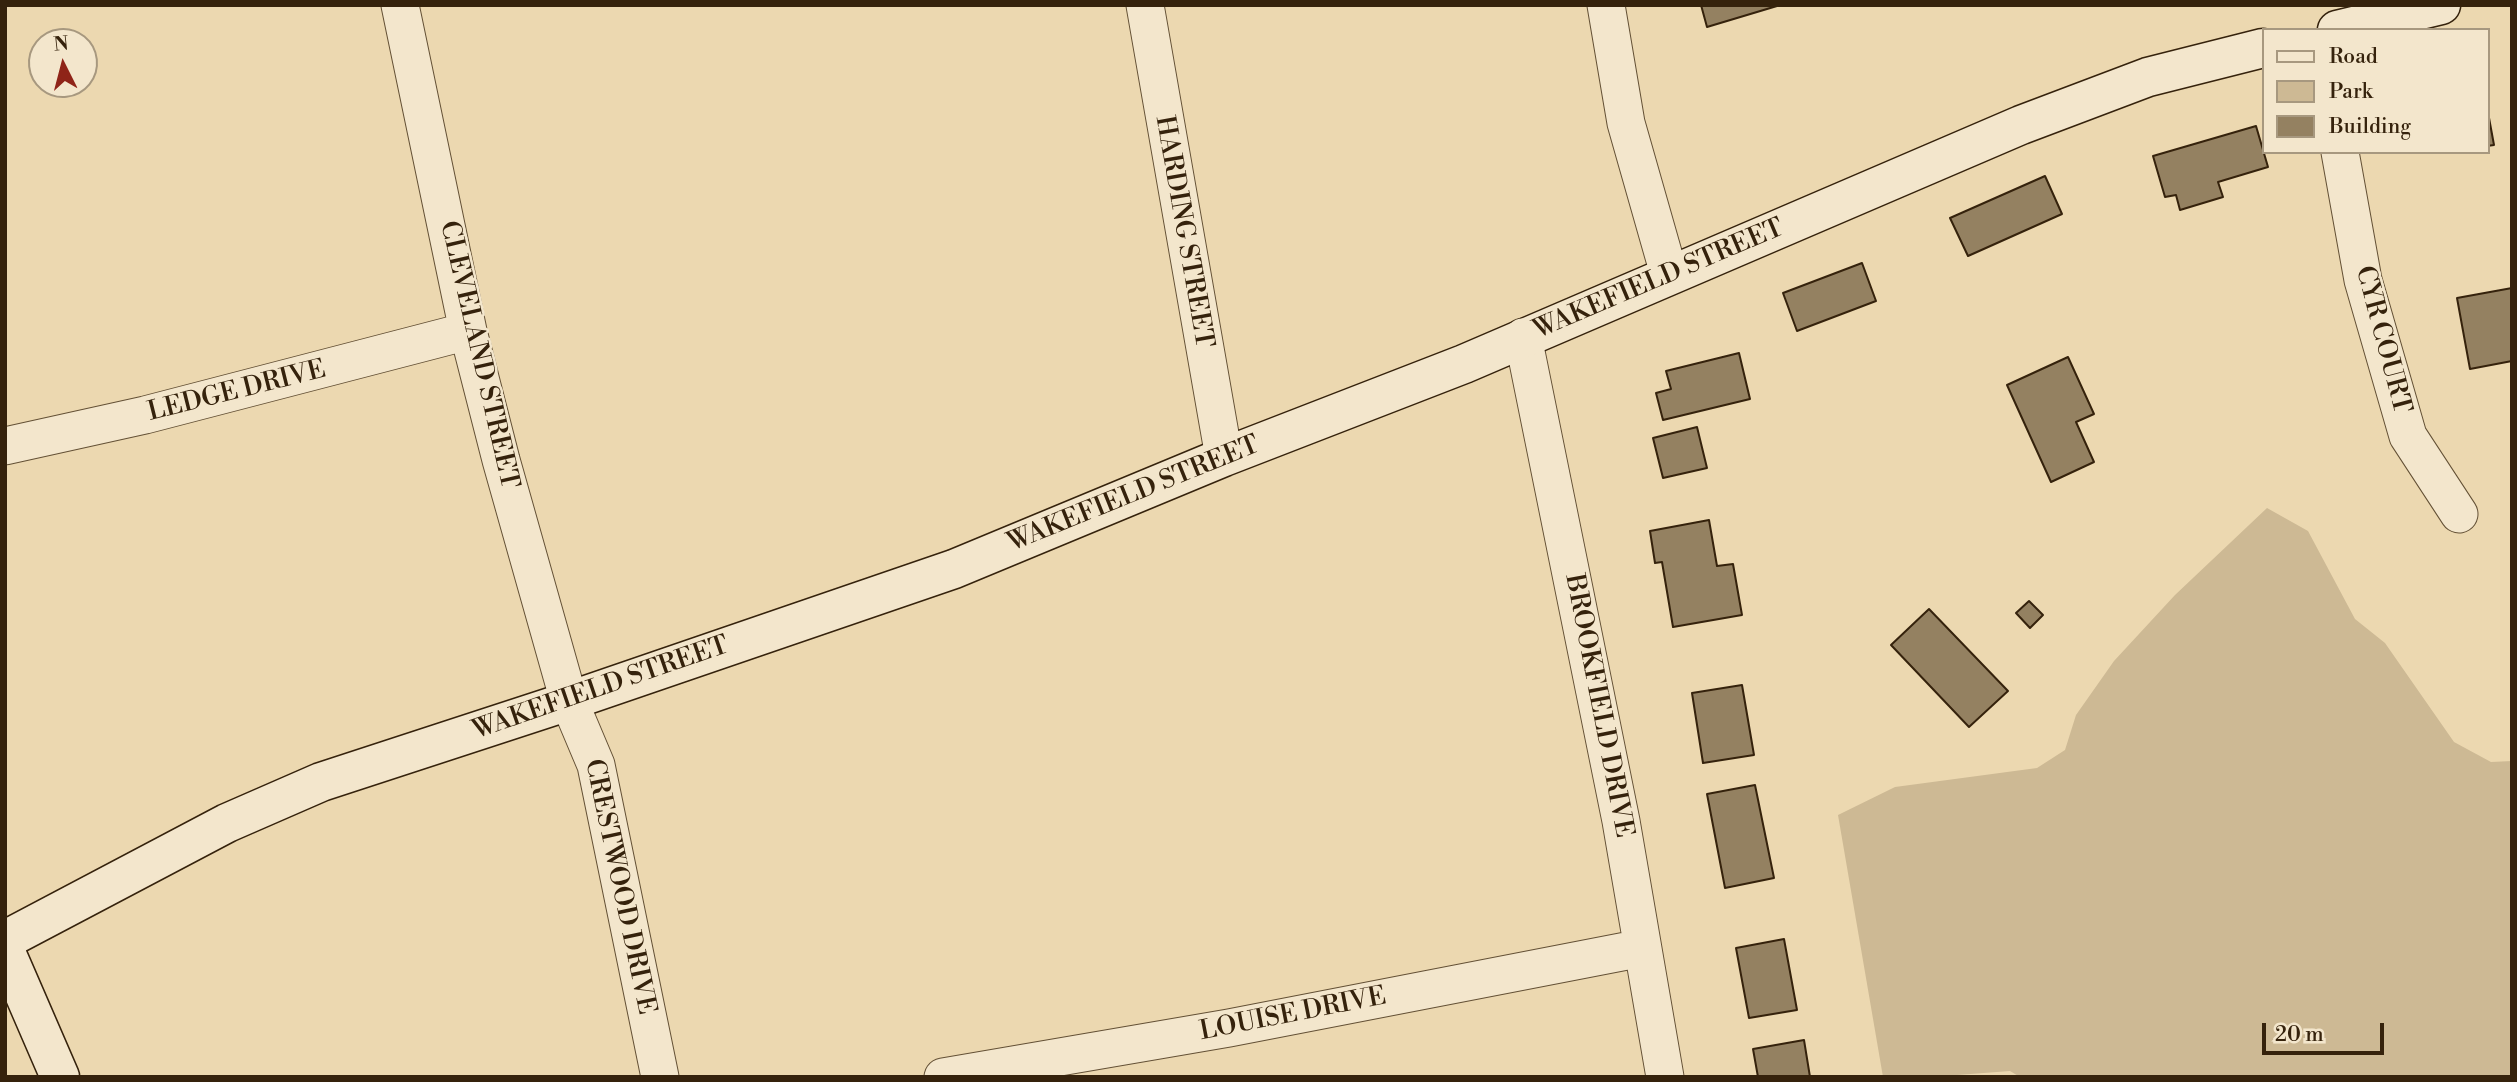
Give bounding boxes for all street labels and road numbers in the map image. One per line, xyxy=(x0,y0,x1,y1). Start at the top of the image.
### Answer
street label: HARDING STREET xyxy=(1147,114,1219,350)
street label: WAKEFIELD STREET xyxy=(1529,213,1789,347)
street label: CLEVELAND STREET xyxy=(432,218,524,492)
street label: CYR COURT xyxy=(2347,263,2417,417)
street label: LEDGE DRIVE xyxy=(145,355,329,429)
street label: WAKEFIELD STREET xyxy=(1004,430,1264,560)
street label: BROOKFIELD DRIVE xyxy=(1557,572,1639,840)
street label: WAKEFIELD STREET xyxy=(469,631,733,747)
street label: CRESTWOOD DRIVE xyxy=(577,757,661,1017)
street label: LOUISE DRIVE xyxy=(1197,982,1389,1048)

